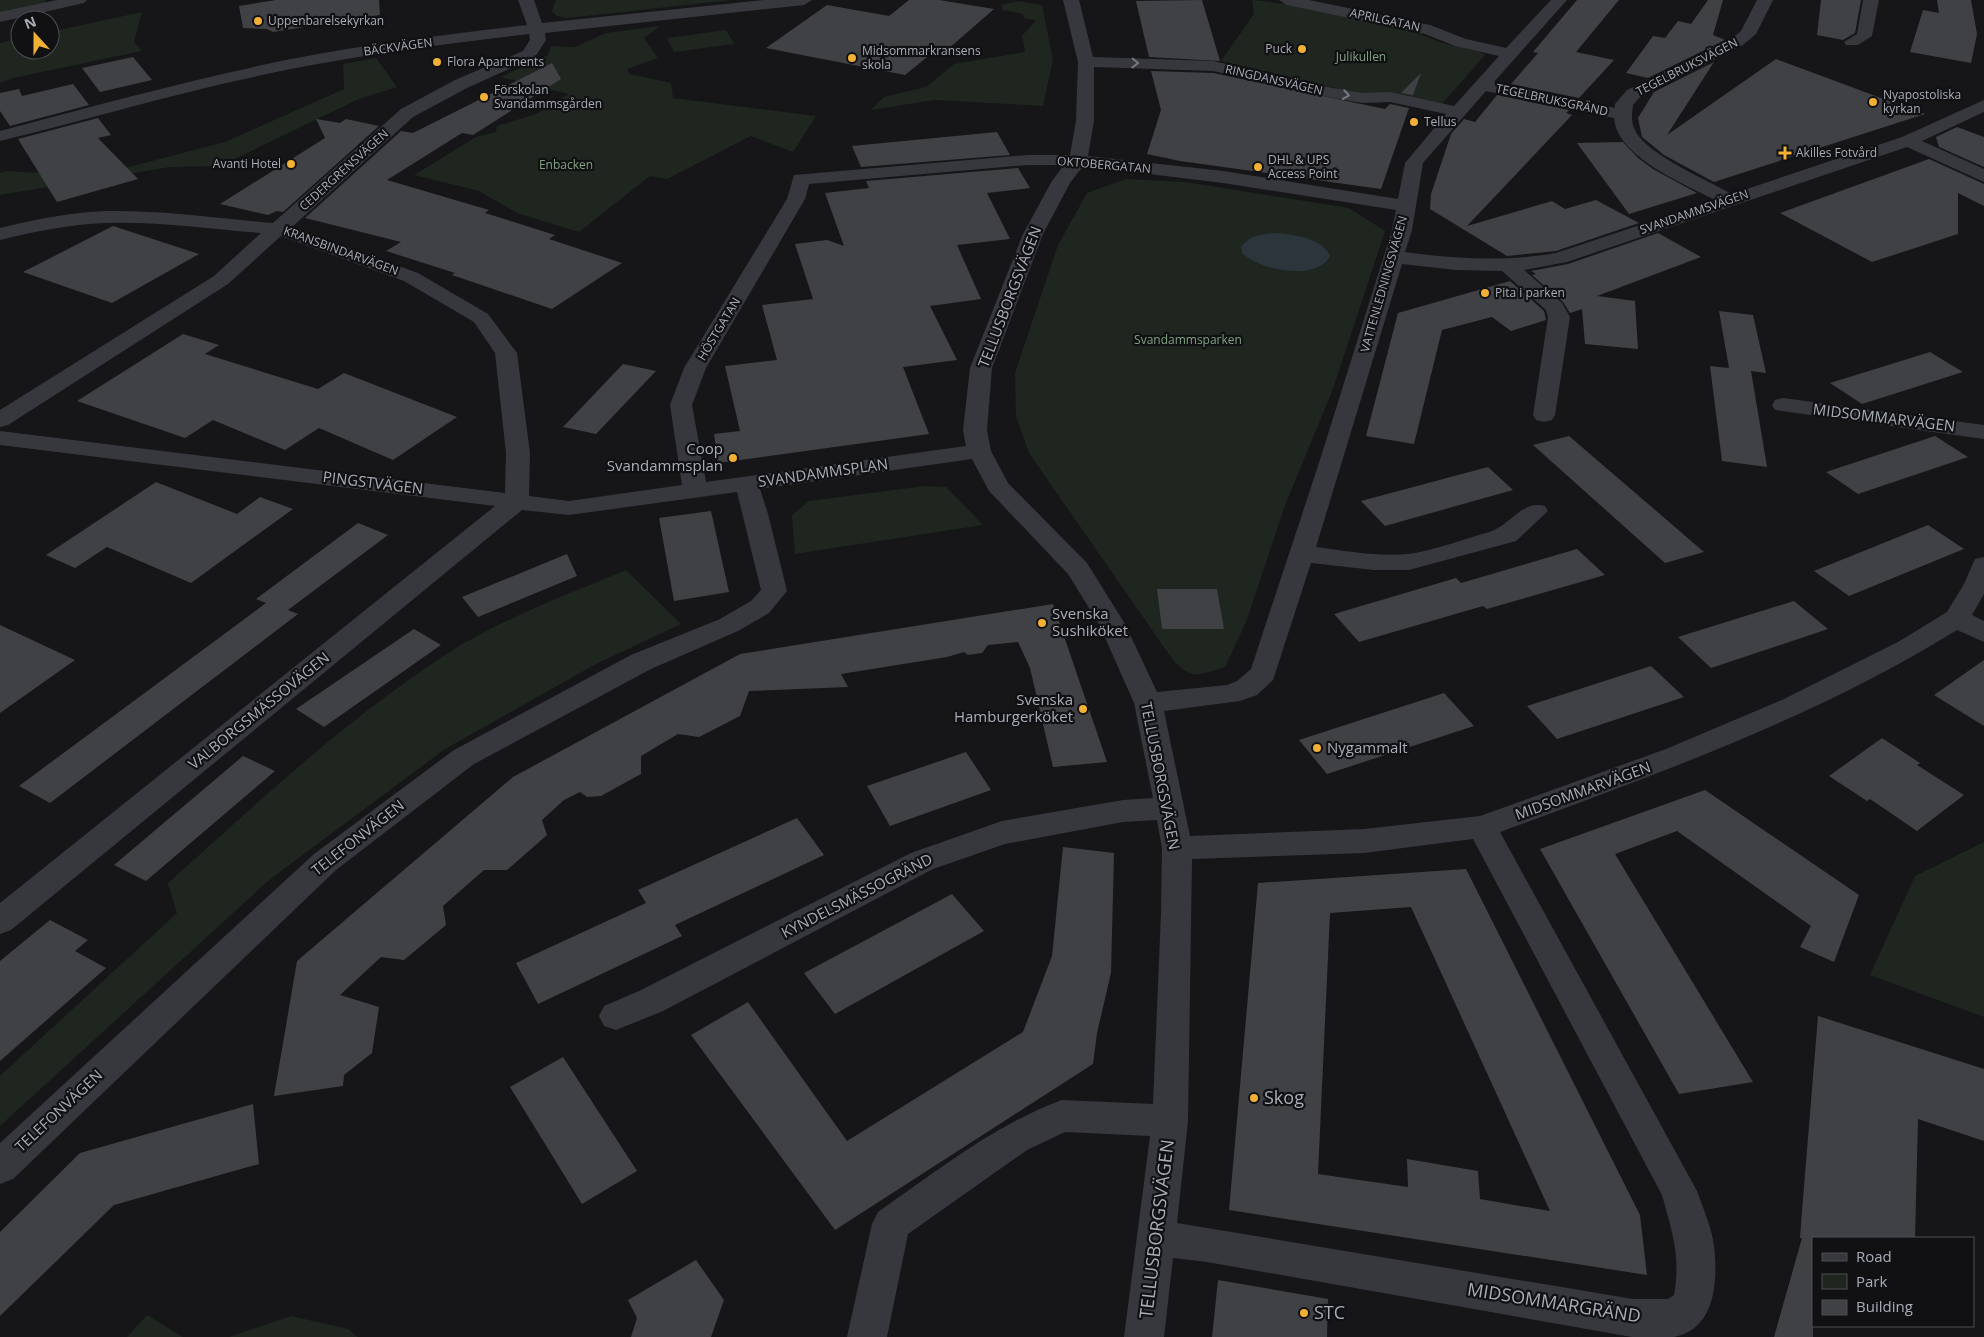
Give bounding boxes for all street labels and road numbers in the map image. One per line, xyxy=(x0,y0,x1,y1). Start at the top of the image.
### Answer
street label: APRILGATAN xyxy=(1348,4,1422,35)
street label: BÄCKVÄGEN xyxy=(362,33,433,60)
street label: TEGELBRUKSVÄGEN xyxy=(1633,34,1741,100)
street label: RINGDANSVÄGEN xyxy=(1224,60,1325,99)
street label: TEGELBRUKSGRÄND xyxy=(1494,79,1610,120)
street label: CEDERGRENSVÄGEN xyxy=(295,125,392,214)
street label: OKTOBERGATAN xyxy=(1056,152,1152,177)
street label: SVANDAMMSVÄGEN xyxy=(1637,185,1750,238)
street label: VATTENLEDNINGSVÄGEN xyxy=(1356,214,1411,354)
street label: KRANSBINDARVÄGEN xyxy=(281,222,401,279)
street label: TELLUSBORGSVÄGEN xyxy=(973,223,1045,370)
street label: HÖSTGATAN xyxy=(693,294,744,364)
street label: MIDSOMMARVÄGEN xyxy=(1812,398,1956,436)
street label: SVANDAMMSPLAN xyxy=(757,453,889,491)
street label: PINGSTVÄGEN xyxy=(322,466,424,498)
street label: VALBORGSMÄSSOVÄGEN xyxy=(184,647,333,773)
street label: TELLUSBORGSVÄGEN xyxy=(1137,700,1185,851)
street label: MIDSOMMARVÄGEN xyxy=(1512,756,1653,824)
street label: TELEFONVÄGEN xyxy=(307,795,408,880)
street label: KYNDELSMÄSSOGRÄND xyxy=(778,848,936,942)
street label: TELEFONVÄGEN xyxy=(10,1065,106,1156)
street label: TELLUSBORGSVÄGEN xyxy=(1133,1138,1179,1320)
street label: MIDSOMMARGRÄND xyxy=(1466,1276,1643,1328)

